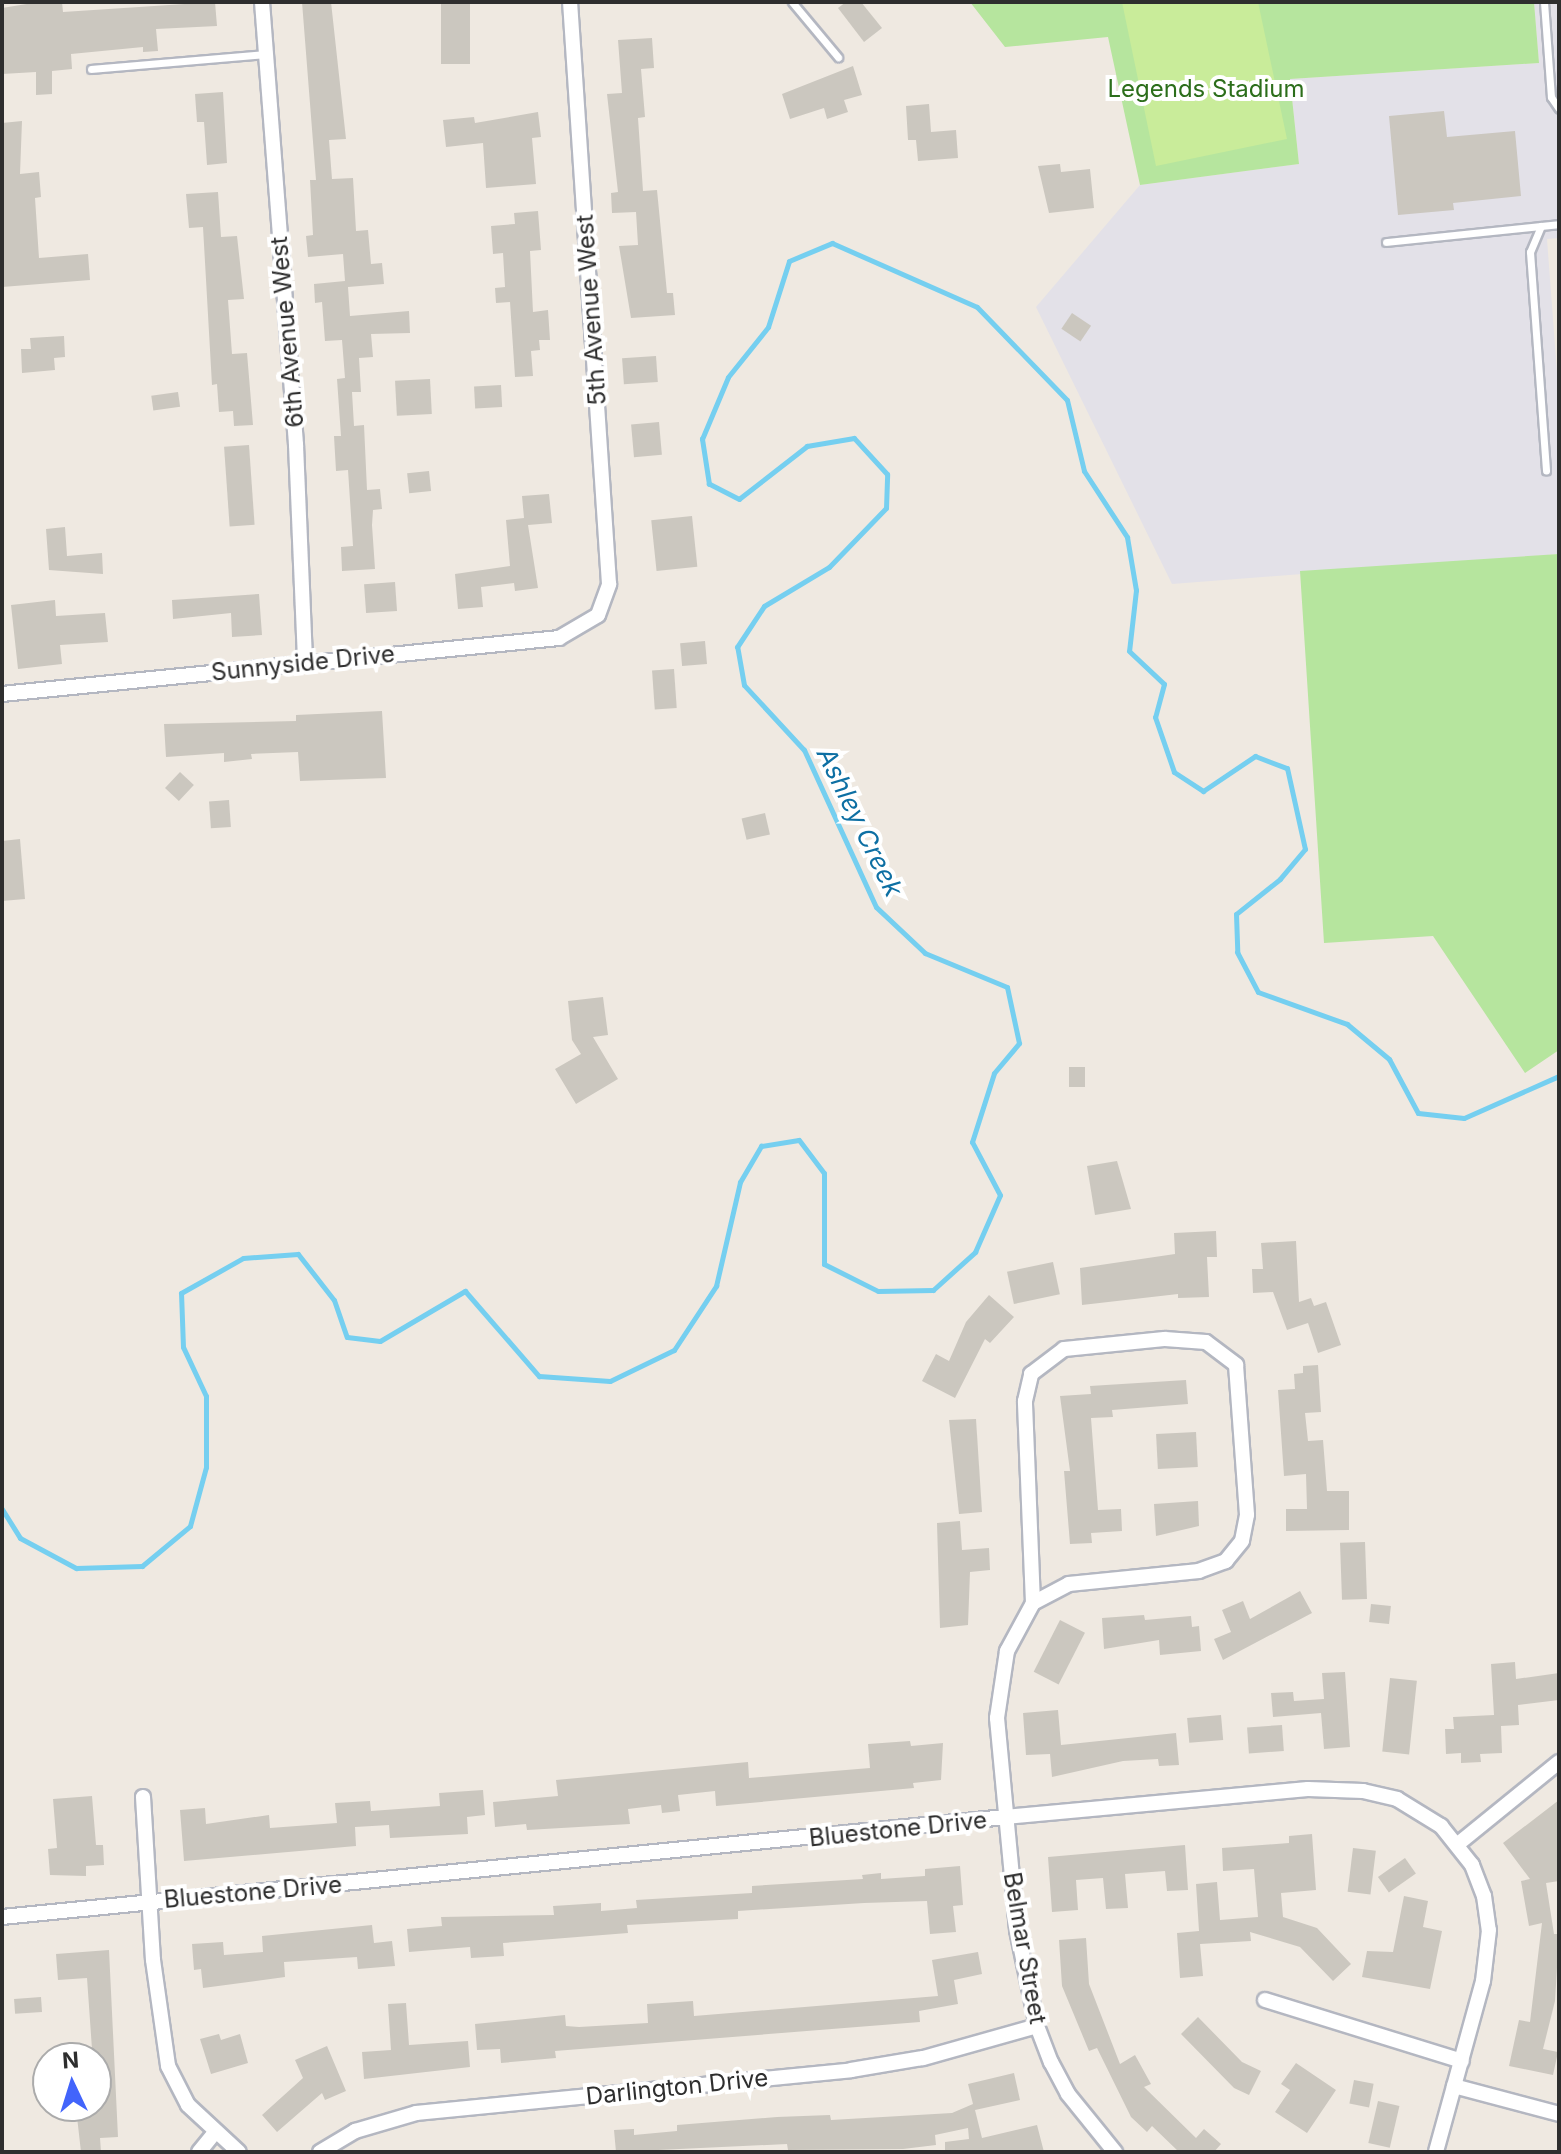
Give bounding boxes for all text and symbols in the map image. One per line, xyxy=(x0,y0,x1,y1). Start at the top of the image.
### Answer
park label: Legends Stadium xyxy=(1107,75,1305,103)
street label: 5th Avenue West xyxy=(570,214,612,406)
street label: 6th Avenue West xyxy=(264,235,310,429)
street label: Sunnyside Drive xyxy=(210,639,396,687)
water label: Ashley Creek xyxy=(810,742,910,902)
street label: Bluestone Drive xyxy=(808,1805,988,1853)
street label: Bluestone Drive xyxy=(163,1870,343,1914)
street label: Belmar Street xyxy=(997,1870,1053,2026)
north arrow xyxy=(32,2042,112,2122)
text: N xyxy=(61,2047,80,2074)
street label: Darlington Drive xyxy=(584,2063,770,2111)

